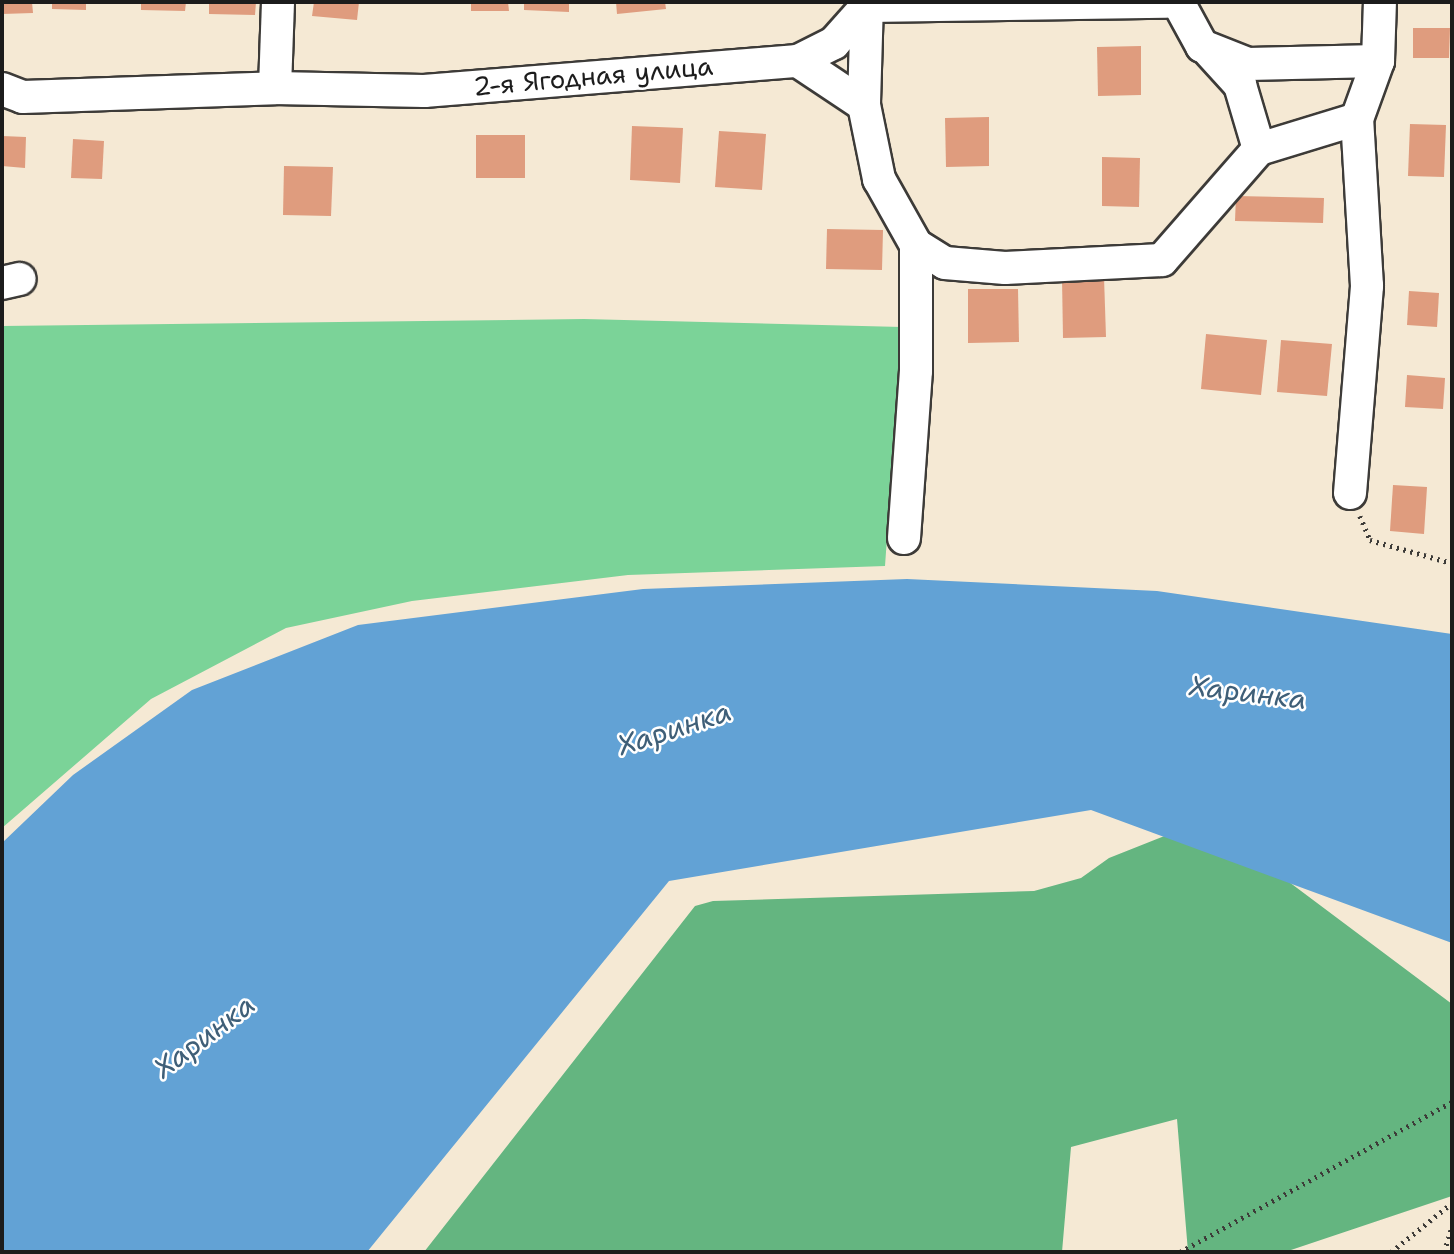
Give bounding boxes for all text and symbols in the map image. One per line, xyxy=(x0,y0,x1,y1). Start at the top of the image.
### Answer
street label: 2-я Ягодная улица xyxy=(472,50,714,102)
water label: Харинка xyxy=(1188,668,1308,716)
water label: Харинка xyxy=(613,694,735,762)
water label: Харинка xyxy=(147,987,261,1085)

